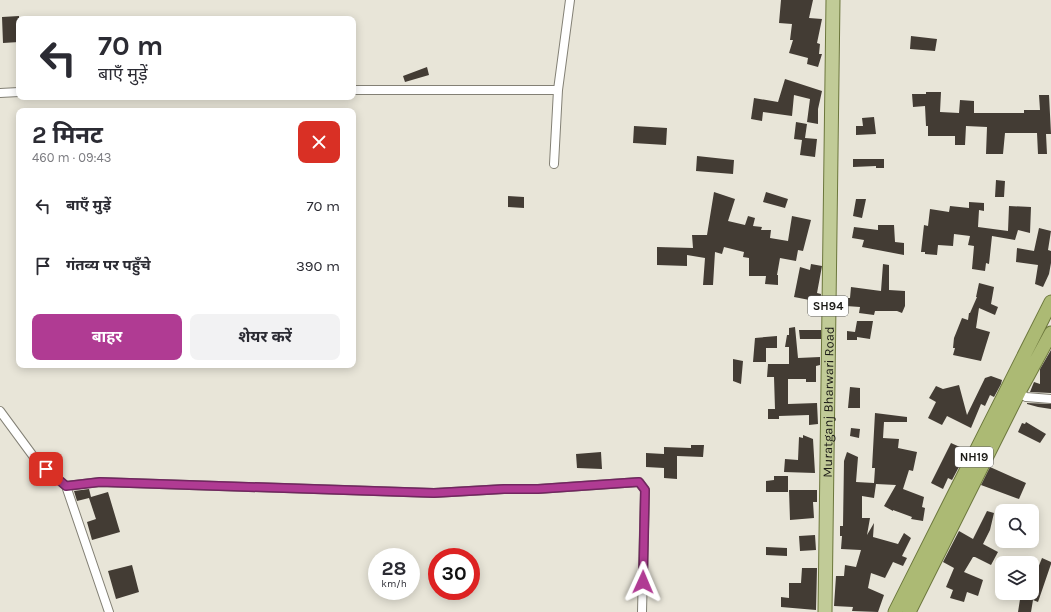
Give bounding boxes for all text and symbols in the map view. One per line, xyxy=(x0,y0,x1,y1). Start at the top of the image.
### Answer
text: 70 m xyxy=(98,29,163,62)
icon: left xyxy=(32,32,84,84)
text: बाएँ मुड़ें xyxy=(98,63,148,85)
text: 2 मिनट xyxy=(32,121,103,149)
button: close xyxy=(298,121,340,163)
text: 460 m · 09:43 xyxy=(32,150,111,165)
icon: left xyxy=(32,195,54,217)
text: बाएँ मुड़ें xyxy=(66,196,111,214)
text: 70 m xyxy=(306,197,340,215)
icon: arrive xyxy=(32,255,54,277)
text: गंतव्य पर पहुँचे xyxy=(66,256,151,274)
text: 390 m xyxy=(296,257,340,275)
road number: SH94 xyxy=(808,296,848,316)
button: बाहर xyxy=(32,314,182,360)
button: शेयर करें xyxy=(190,314,340,360)
street label: Muratganj Bharwari Road xyxy=(819,326,836,478)
road number: NH19 xyxy=(955,447,993,467)
pin xyxy=(29,452,63,486)
icon: arrive xyxy=(35,458,57,480)
map controls xyxy=(995,504,1039,600)
button: search xyxy=(995,504,1039,548)
speed limit sign: 30 xyxy=(428,548,480,600)
button: layers xyxy=(995,556,1039,600)
text: 28 xyxy=(381,557,407,580)
position arrow xyxy=(622,561,664,603)
text: km/h xyxy=(381,578,407,590)

